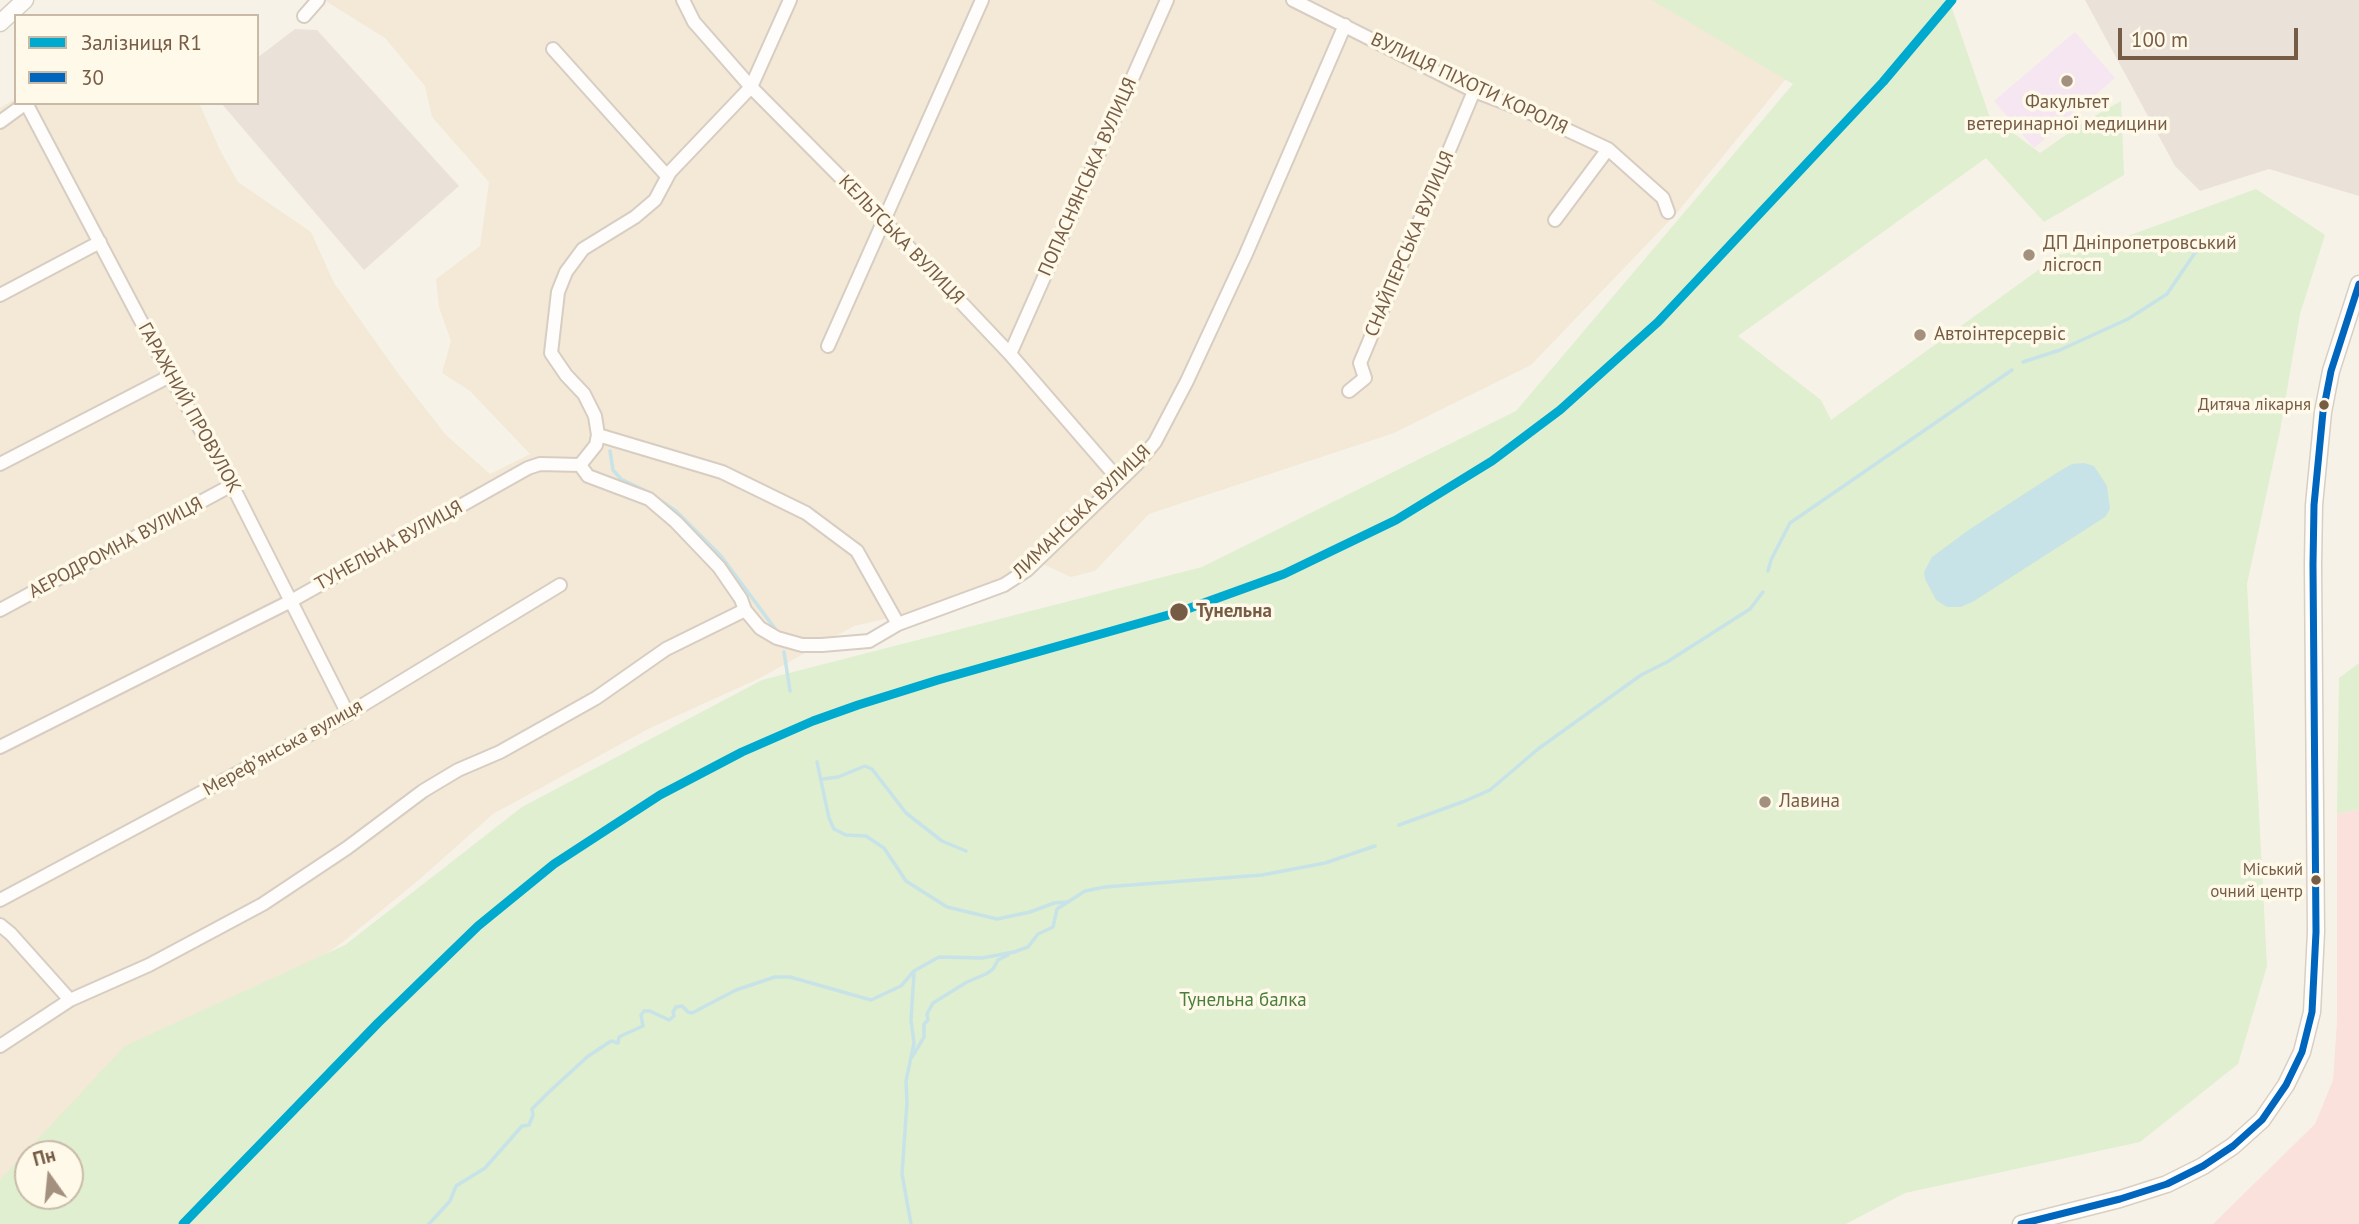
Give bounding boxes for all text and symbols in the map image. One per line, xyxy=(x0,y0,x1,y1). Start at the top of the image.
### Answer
legend xyxy=(14,14,259,105)
scale bar xyxy=(2121,14,2301,58)
text: 100 m xyxy=(2131,26,2188,53)
street label: ВУЛИЦЯ ПІХОТИ КОРОЛЯ xyxy=(1367,28,1571,140)
text: Залізниця R1 xyxy=(81,29,202,56)
text: 30 xyxy=(81,64,104,91)
marker: Факультет ветеринарної медицини xyxy=(2059,73,2075,89)
street label: ПОПАСНЯНСЬКА ВУЛИЦЯ xyxy=(1034,74,1142,280)
place label: Факультет ветеринарної медицини xyxy=(1966,92,2168,136)
street label: СНАЙПЕРСЬКА ВУЛИЦЯ xyxy=(1361,148,1459,340)
street label: КЕЛЬТСЬКА ВУЛИЦЯ xyxy=(833,171,969,309)
place label: ДП Дніпропетровський лісгосп xyxy=(2043,233,2237,277)
marker: ДП Дніпропетровський лісгосп xyxy=(2021,247,2037,263)
street label: ГАРАЖНИЙ ПРОВУЛОК xyxy=(133,319,245,497)
place label: Автоінтерсервіс xyxy=(1934,324,2066,346)
marker: Автоінтерсервіс xyxy=(1912,327,1928,343)
place label: Дитяча лікарня xyxy=(2198,395,2311,415)
marker: Дитяча лікарня xyxy=(2317,398,2331,412)
street label: ЛИМАНСЬКА ВУЛИЦЯ xyxy=(1008,440,1156,584)
street label: АЕРОДРОМНА ВУЛИЦЯ xyxy=(25,492,207,604)
street label: ТУНЕЛЬНА ВУЛИЦЯ xyxy=(311,496,467,596)
marker: Тунельна xyxy=(1168,601,1190,623)
place label: Тунельна xyxy=(1196,601,1272,623)
street label: Мерефʼянська вулиця xyxy=(199,695,367,801)
place label: Лавина xyxy=(1779,791,1840,813)
marker: Лавина xyxy=(1757,794,1773,810)
place label: Міський очний центр xyxy=(2210,860,2303,900)
marker: Міський очний центр xyxy=(2309,873,2323,887)
park label: Тунельна балка xyxy=(1179,990,1307,1012)
north arrow xyxy=(14,1140,84,1210)
text: Пн xyxy=(30,1142,58,1171)

